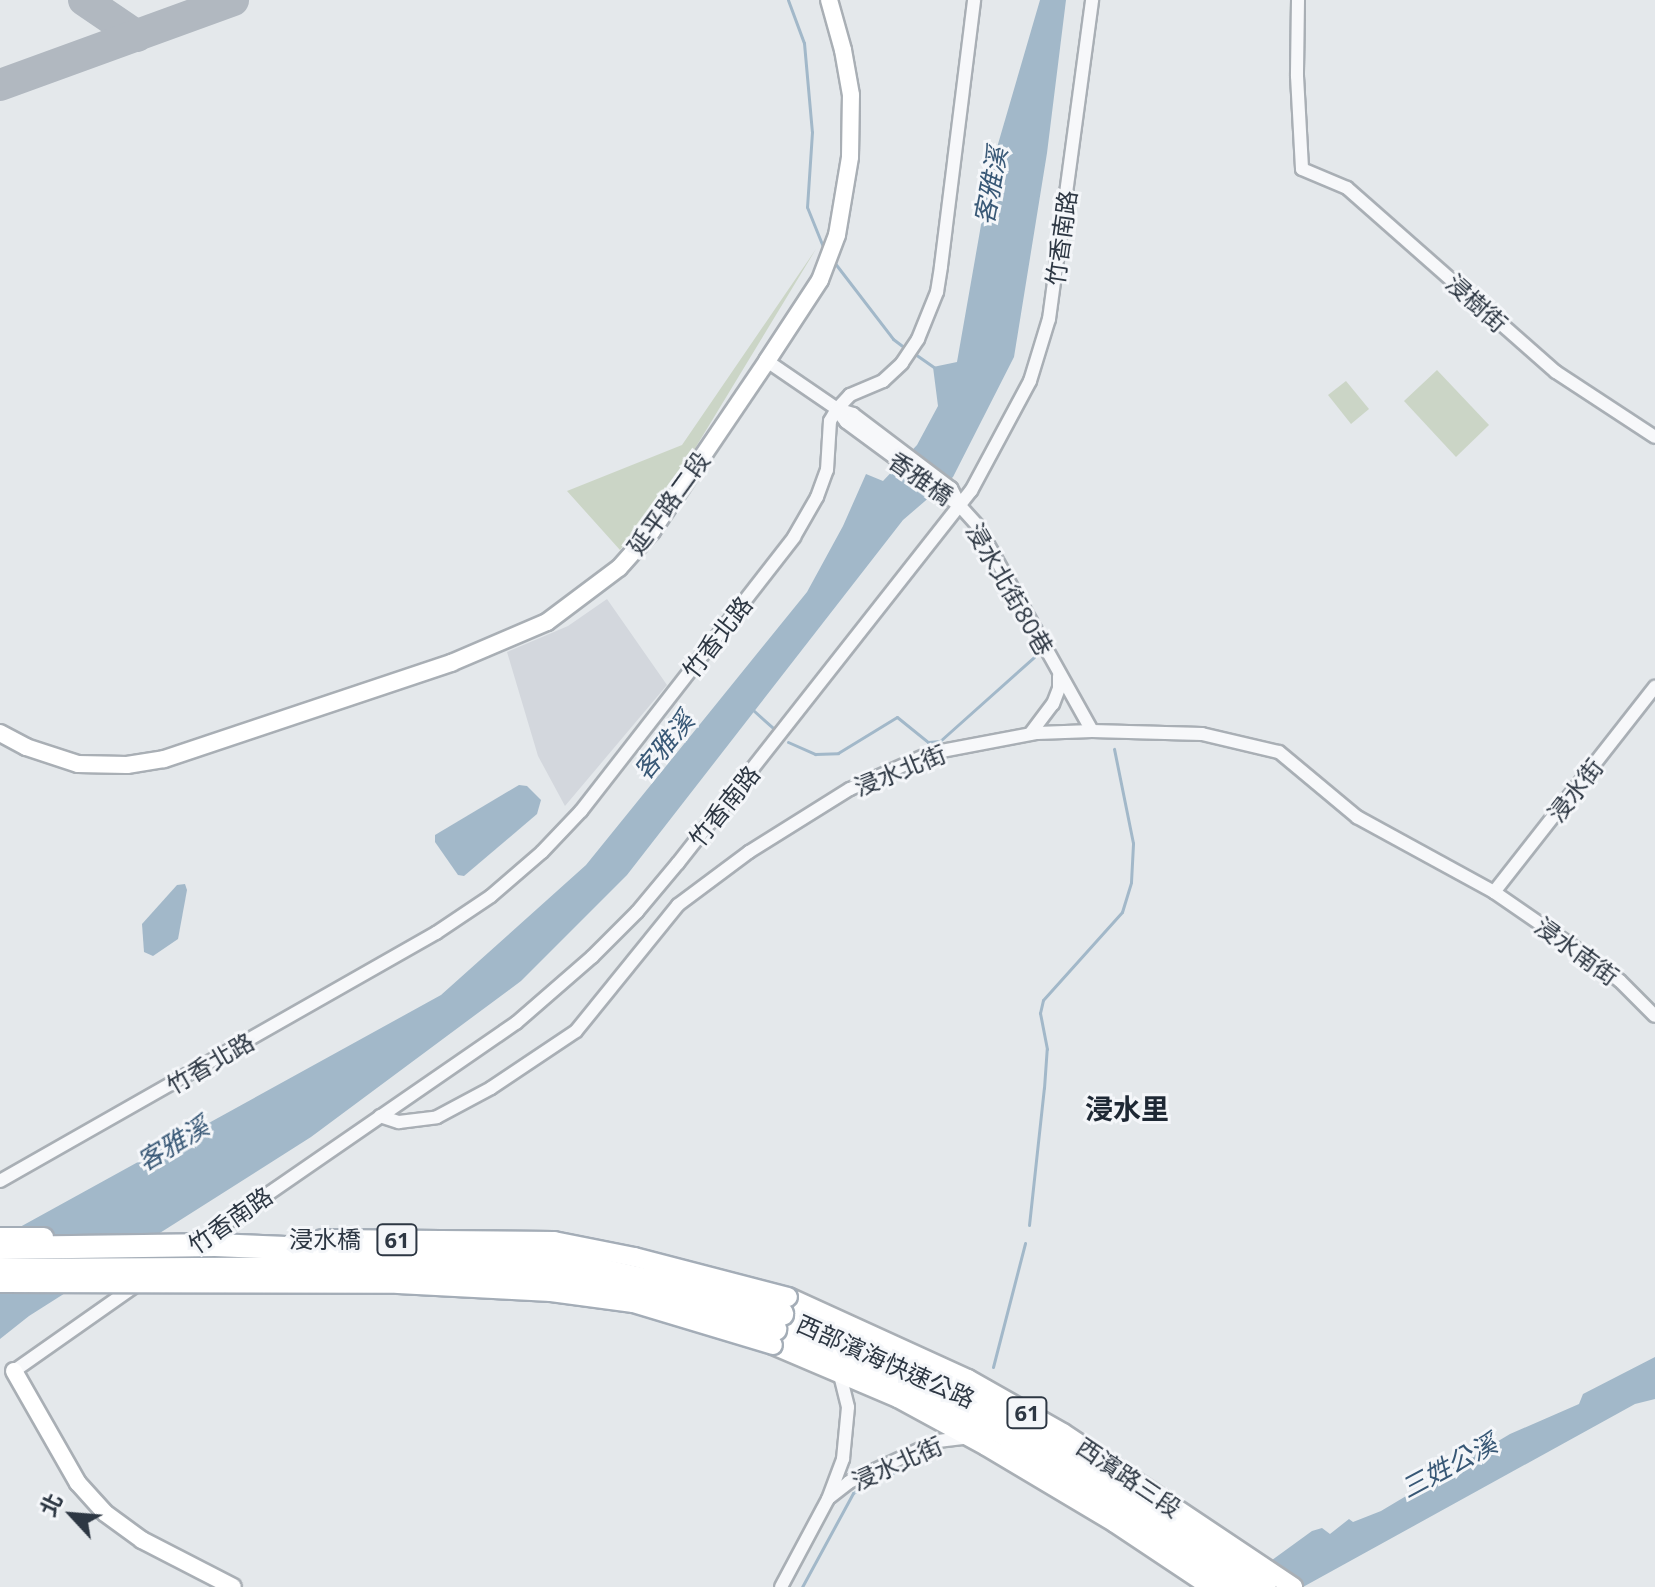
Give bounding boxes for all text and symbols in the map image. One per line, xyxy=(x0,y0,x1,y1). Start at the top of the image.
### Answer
water label: 客雅溪 xyxy=(968,145,1014,227)
street label: 竹香南路 xyxy=(1040,188,1082,288)
street label: 浸樹街 xyxy=(1441,268,1513,338)
street label: 延平路二段 xyxy=(621,446,715,560)
street label: 香雅橋 xyxy=(883,446,959,510)
street label: 浸水北街80巷 xyxy=(961,518,1059,660)
street label: 竹香北路 xyxy=(676,590,758,684)
water label: 客雅溪 xyxy=(627,706,701,786)
street label: 浸水北街 xyxy=(850,739,950,801)
street label: 浸水街 xyxy=(1541,753,1609,827)
street label: 竹香南路 xyxy=(683,760,765,852)
street label: 浸水南街 xyxy=(1530,911,1624,991)
street label: 竹香北路 xyxy=(161,1027,259,1099)
district label: 浸水里 xyxy=(1085,1091,1169,1125)
water label: 客雅溪 xyxy=(132,1111,214,1177)
street label: 竹香南路 xyxy=(182,1181,278,1259)
road number: 61 xyxy=(375,1222,419,1258)
street label: 浸水橋 xyxy=(289,1225,361,1253)
street label: 西部濱海快速公路 xyxy=(792,1309,980,1413)
road number: 61 xyxy=(1005,1395,1049,1431)
water label: 三姓公溪 xyxy=(1396,1428,1502,1504)
street label: 浸水北街 xyxy=(847,1430,947,1496)
street label: 西濱路三段 xyxy=(1071,1432,1187,1522)
north arrow xyxy=(32,1475,112,1555)
text: 北 xyxy=(32,1488,69,1521)

